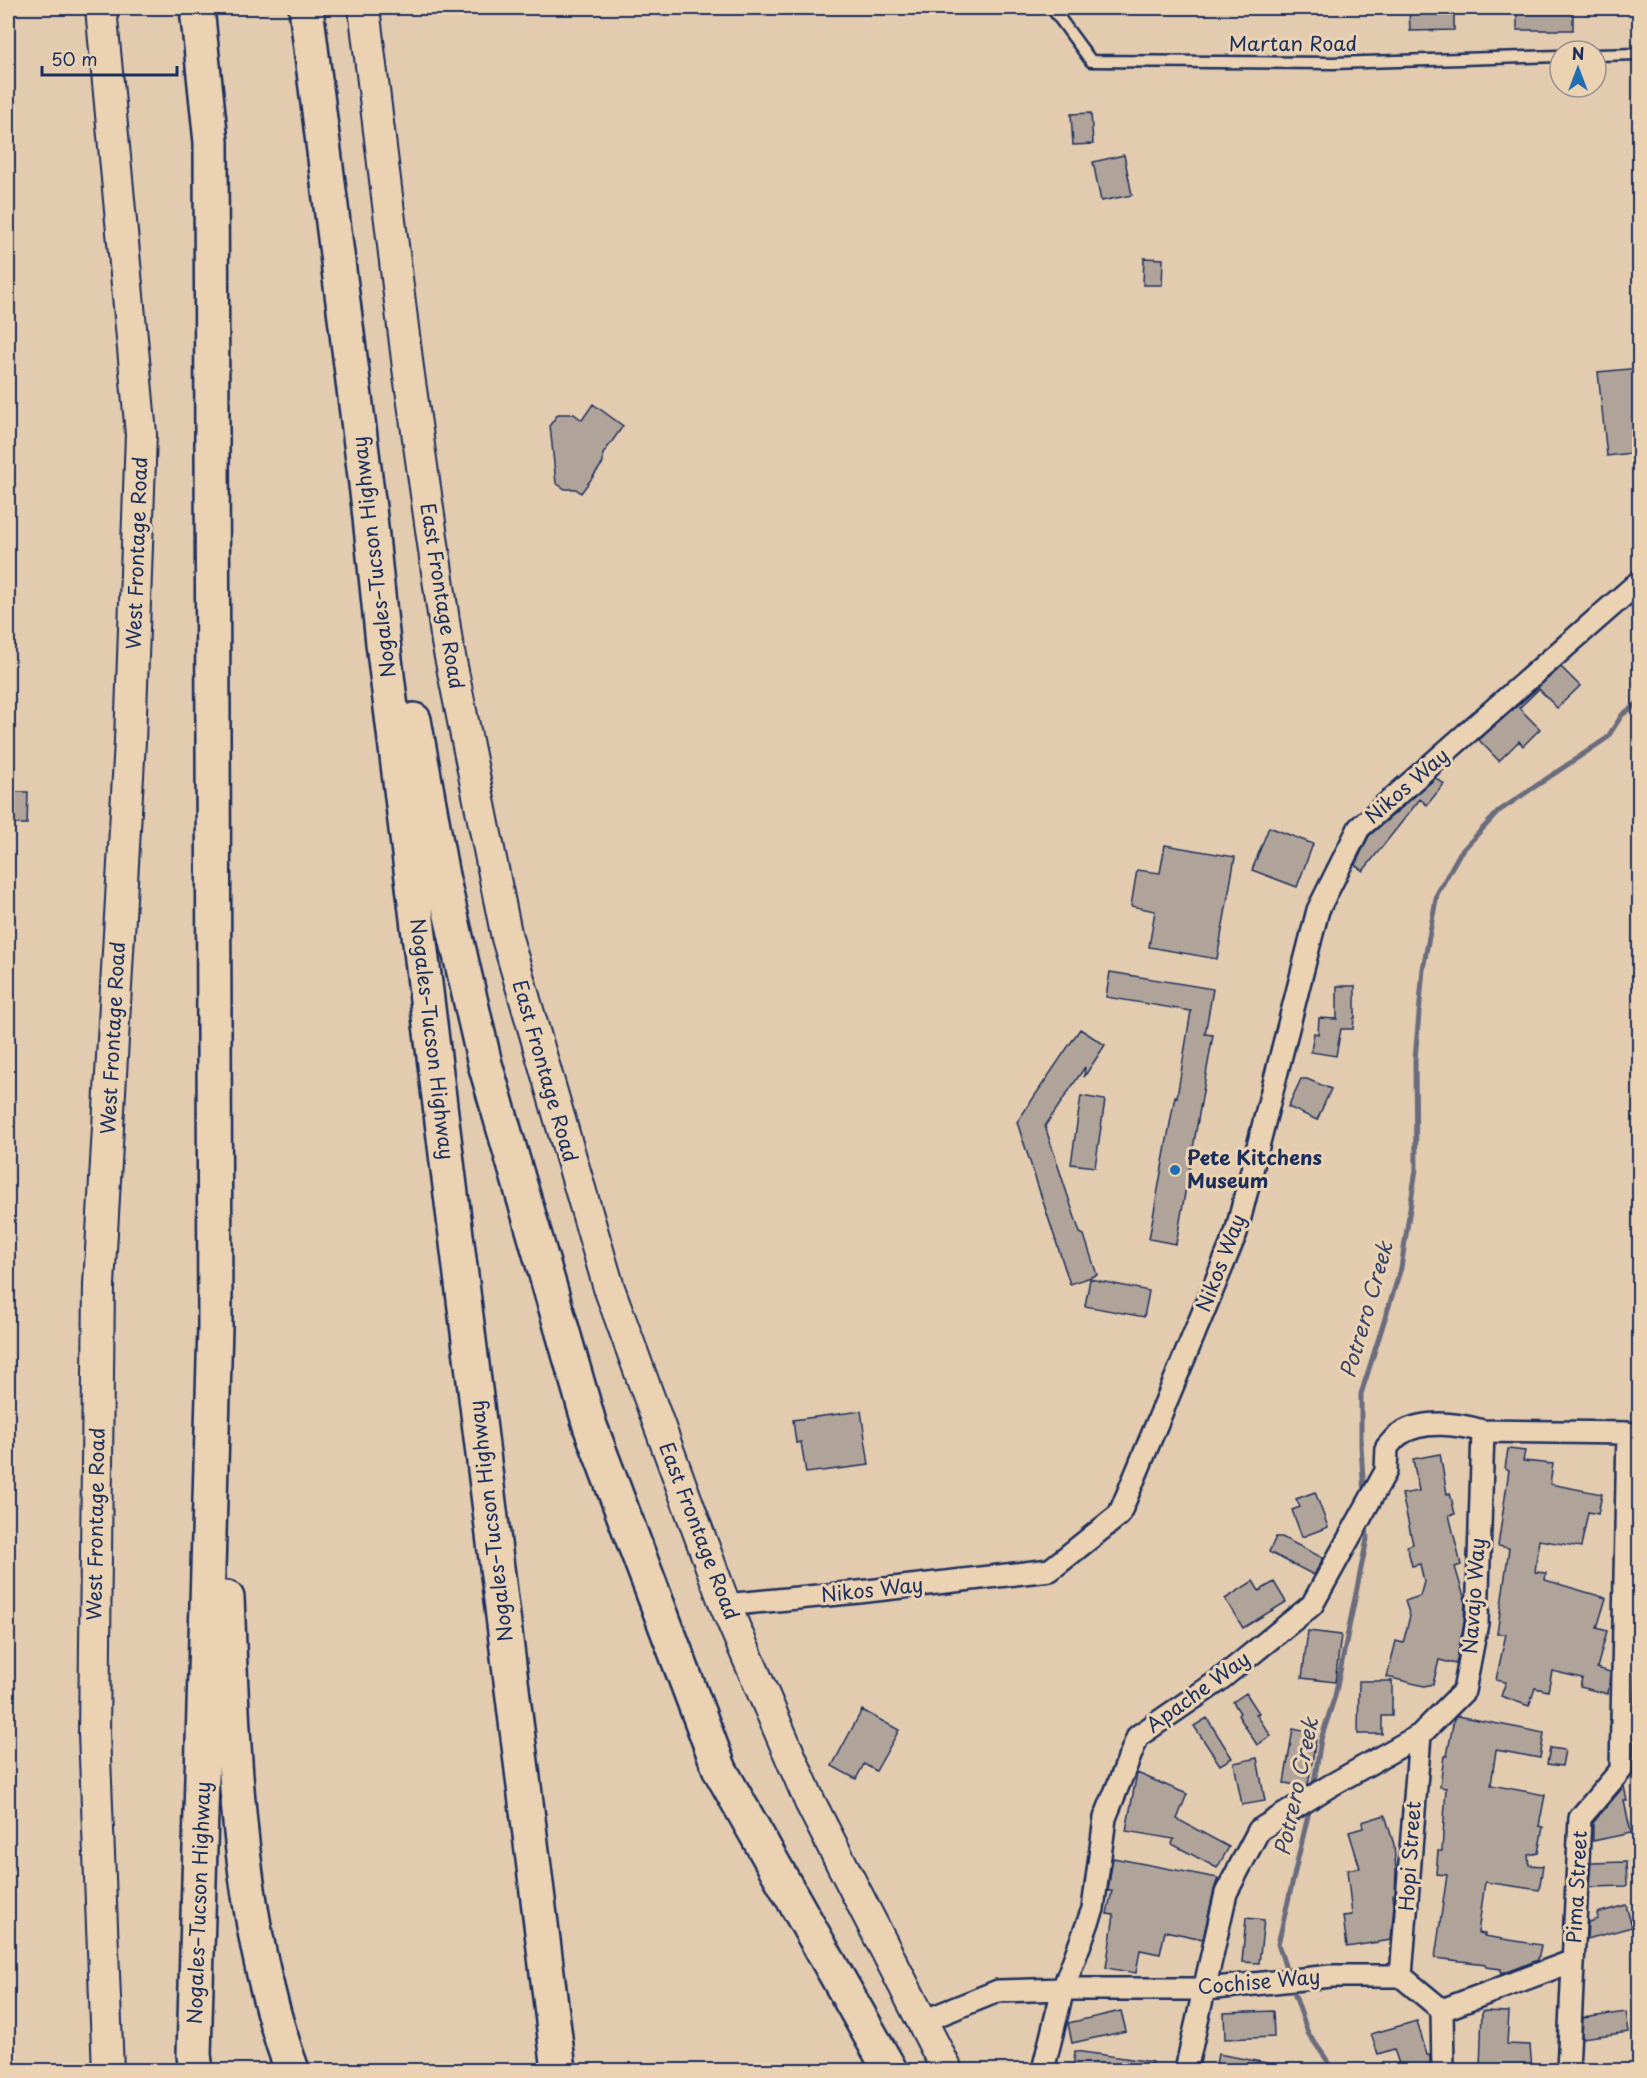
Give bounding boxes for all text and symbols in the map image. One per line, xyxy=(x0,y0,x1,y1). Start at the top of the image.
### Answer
street label: Martan Road xyxy=(1229,28,1357,58)
scale bar xyxy=(42,39,177,77)
north arrow xyxy=(1548,39,1608,99)
text: N xyxy=(1572,41,1584,65)
text: 50 m xyxy=(51,45,98,72)
street label: Nogales–Tucson Highway xyxy=(343,435,403,680)
street label: West Frontage Road xyxy=(118,456,154,650)
street label: East Frontage Road xyxy=(413,501,473,691)
street label: Nikos Way xyxy=(1358,740,1455,830)
street label: Nogales–Tucson Highway xyxy=(403,916,463,1161)
street label: West Frontage Road xyxy=(92,941,132,1135)
street label: East Frontage Road xyxy=(506,976,586,1165)
place label: Pete Kitchens Museum xyxy=(1187,1142,1323,1195)
marker: Pete Kitchens Museum xyxy=(1168,1163,1182,1177)
street label: Nikos Way xyxy=(1188,1209,1252,1316)
water label: Potrero Creek xyxy=(1330,1236,1400,1382)
street label: Nogales–Tucson Highway xyxy=(460,1399,520,1644)
street label: West Frontage Road xyxy=(78,1427,112,1621)
street label: East Frontage Road xyxy=(652,1437,748,1624)
street label: Navajo Way xyxy=(1454,1537,1492,1655)
street label: Nikos Way xyxy=(819,1569,925,1609)
street label: Apache Way xyxy=(1139,1643,1256,1739)
water label: Potrero Creek xyxy=(1265,1713,1326,1859)
street label: Nogales–Tucson Highway xyxy=(179,1781,217,2025)
street label: Hopi Street xyxy=(1390,1800,1428,1912)
street label: Pima Street xyxy=(1558,1830,1594,1944)
street label: Cochise Way xyxy=(1196,1961,1321,2001)

